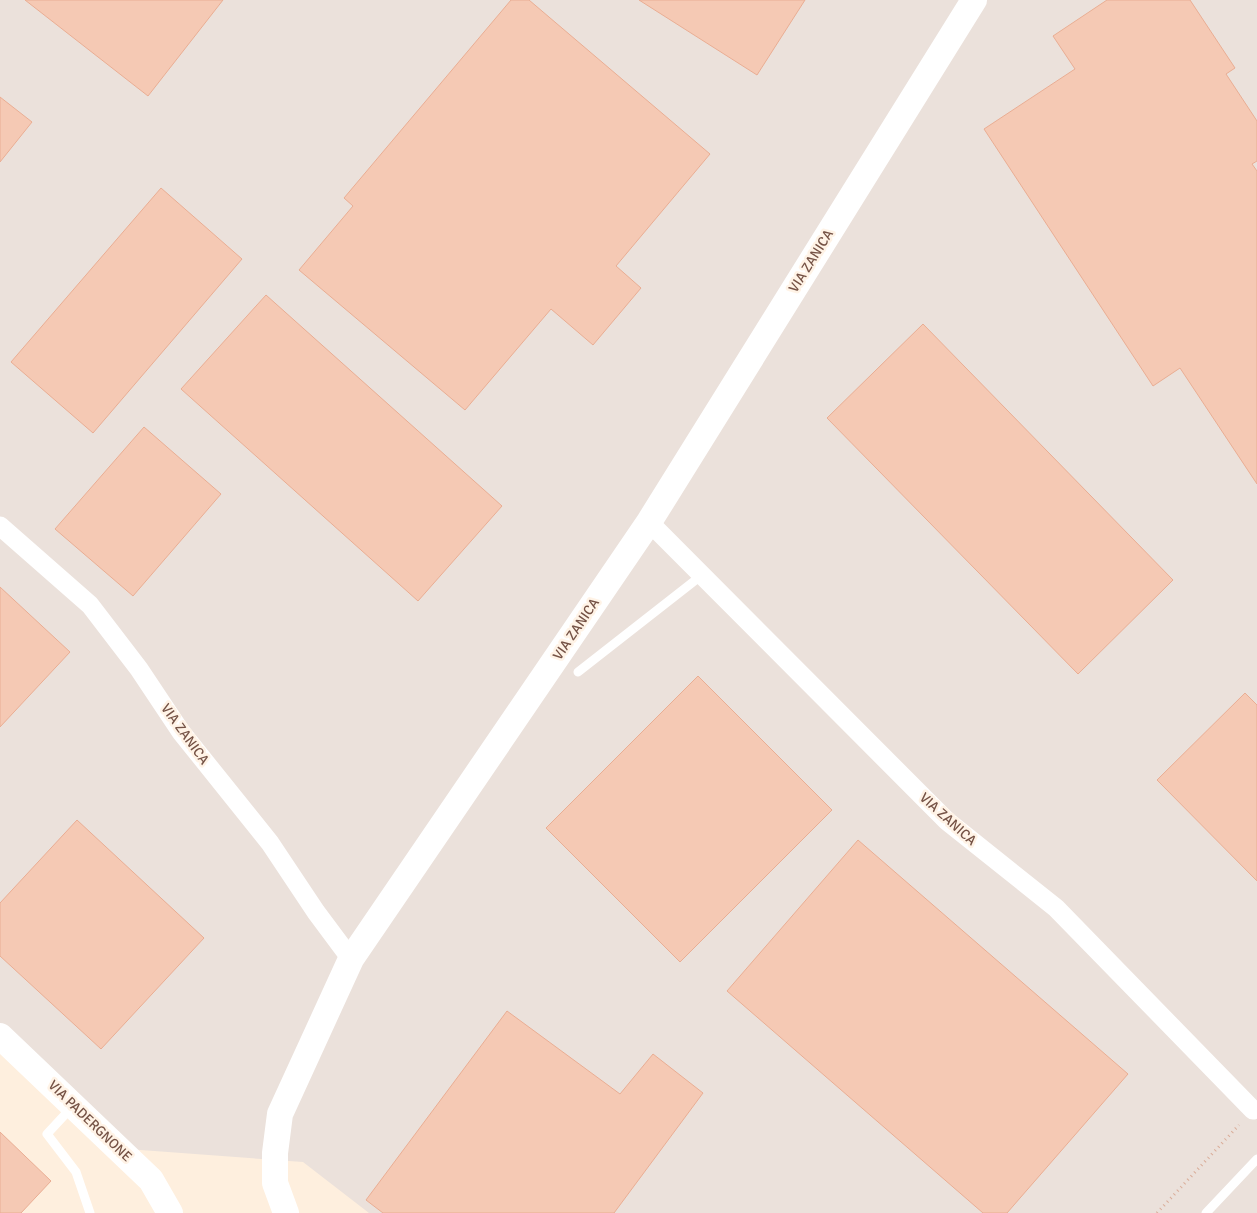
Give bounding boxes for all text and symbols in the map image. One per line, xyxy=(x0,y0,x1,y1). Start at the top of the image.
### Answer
street label: VIA ZANICA xyxy=(785,226,837,296)
street label: VIA ZANICA xyxy=(549,595,603,663)
street label: VIA ZANICA xyxy=(157,700,213,768)
street label: VIA ZANICA xyxy=(916,789,980,849)
street label: VIA PADERGNONE xyxy=(45,1077,135,1165)

